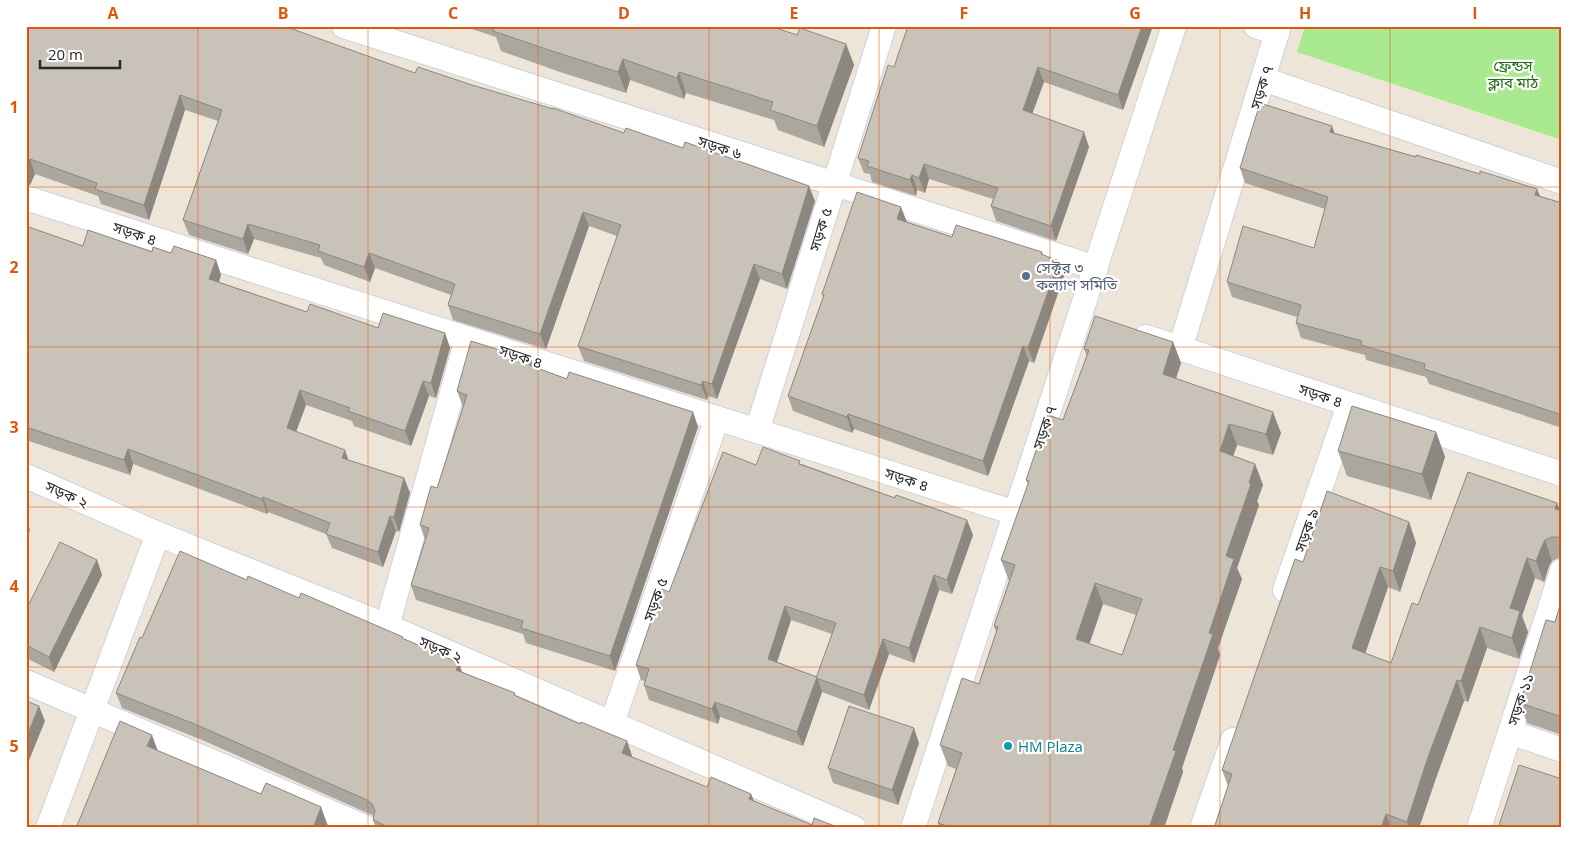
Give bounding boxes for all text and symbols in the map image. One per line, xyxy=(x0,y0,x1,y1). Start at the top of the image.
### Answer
text: A xyxy=(107,2,119,24)
text: B xyxy=(278,2,288,24)
text: C xyxy=(448,2,458,24)
text: D xyxy=(618,2,630,24)
text: E xyxy=(790,2,799,24)
text: F xyxy=(960,2,968,24)
text: G xyxy=(1129,2,1141,24)
text: H xyxy=(1299,2,1311,24)
text: I xyxy=(1472,2,1478,24)
scale bar xyxy=(40,38,120,70)
text: 20 m xyxy=(48,44,83,64)
park label: ফ্রেন্ডস ক্লাব মাঠ xyxy=(1487,55,1539,92)
street label: সড়ক ৭ xyxy=(1245,62,1277,112)
text: 1 xyxy=(9,96,19,118)
street label: সড়ক ৬ xyxy=(695,130,745,163)
street label: সড়ক ৫ xyxy=(804,204,836,254)
street label: সড়ক ৪ xyxy=(110,216,159,249)
text: 2 xyxy=(9,256,19,278)
place label: সেক্টর ৩ কল্যাণ সমিতি xyxy=(1035,257,1118,294)
marker: সেক্টর ৩ কল্যাণ সমিতি xyxy=(1020,270,1032,282)
street label: সড়ক ৪ xyxy=(496,339,545,372)
street label: সড়ক ৪ xyxy=(1296,378,1345,411)
street label: সড়ক ৭ xyxy=(1027,402,1060,452)
text: 3 xyxy=(9,416,19,438)
street label: সড়ক ৪ xyxy=(882,462,931,495)
street label: সড়ক ২ xyxy=(42,475,92,512)
street label: সড়ক ৯ xyxy=(1289,505,1323,555)
street label: সড়ক ৫ xyxy=(638,574,672,624)
text: 4 xyxy=(9,575,19,597)
street label: সড়ক ২ xyxy=(415,631,466,667)
street label: সড়ক ১১ xyxy=(1502,670,1538,729)
text: 5 xyxy=(9,735,19,757)
place label: HM Plaza xyxy=(1018,736,1083,756)
marker: HM Plaza xyxy=(1002,740,1014,752)

